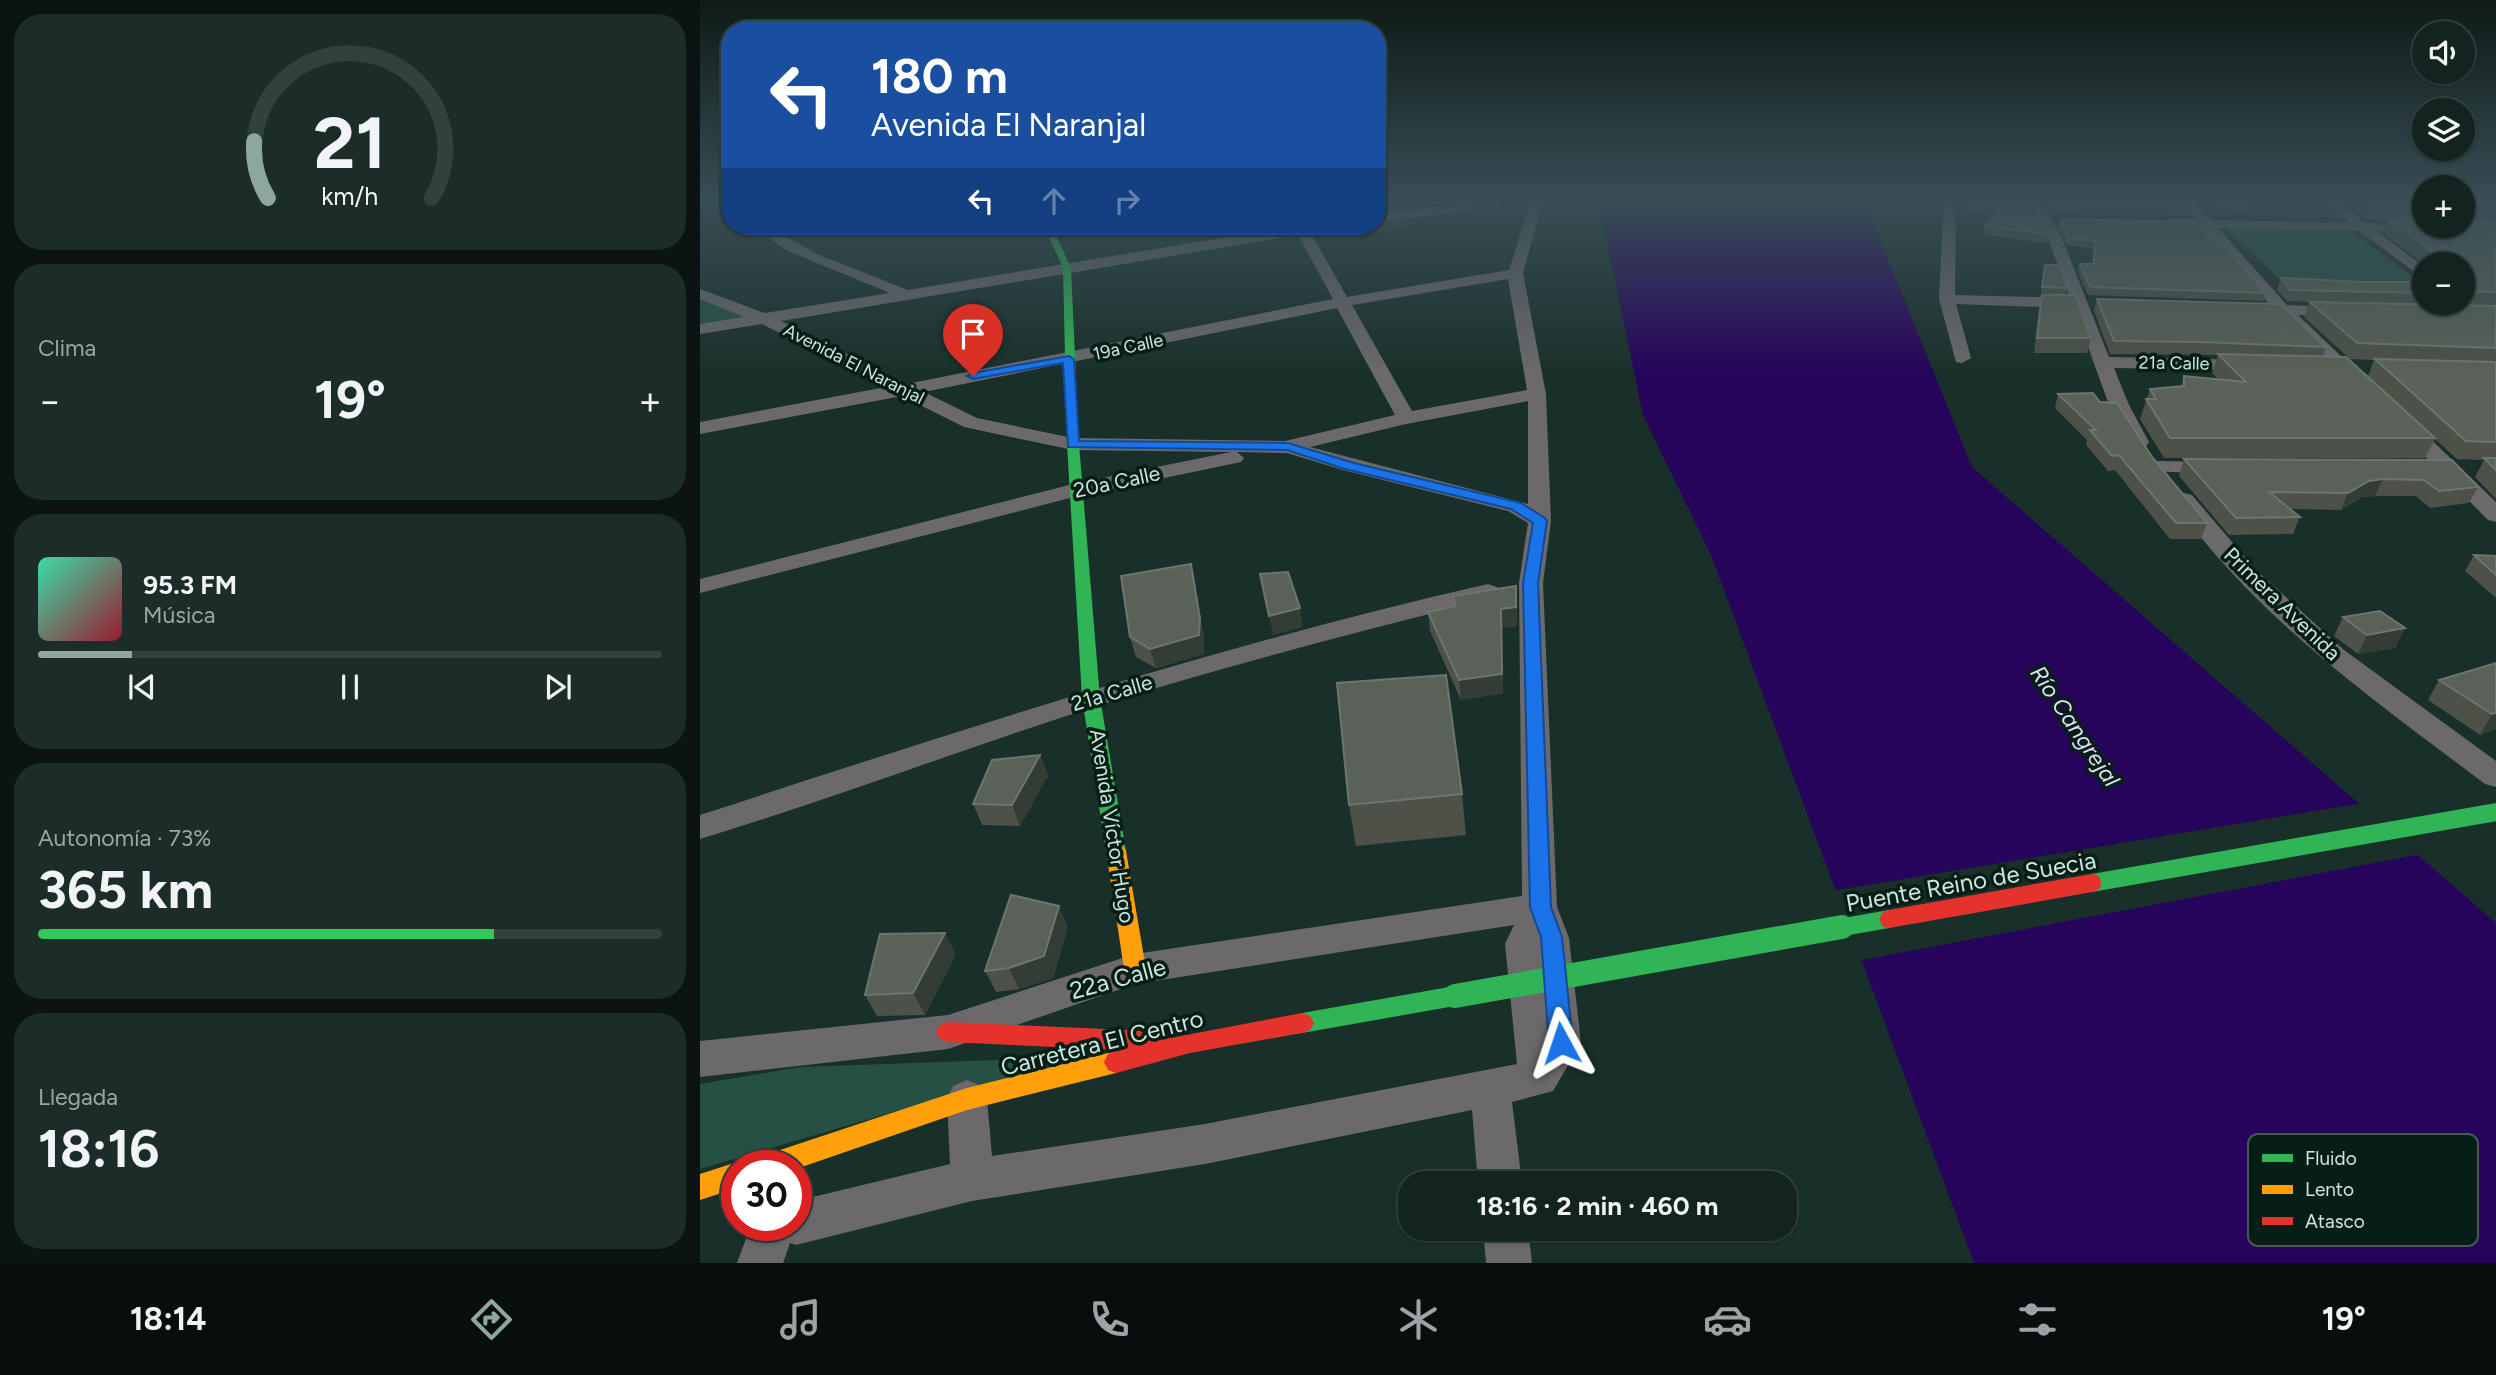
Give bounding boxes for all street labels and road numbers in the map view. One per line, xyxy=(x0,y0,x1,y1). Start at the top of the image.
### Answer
street label: Avenida El Naranjal xyxy=(780,319,928,409)
street label: 19a Calle xyxy=(1091,329,1165,365)
street label: 21a Calle xyxy=(2138,351,2210,375)
street label: 20a Calle xyxy=(1071,460,1162,503)
street label: Primera Avenida xyxy=(2219,542,2346,665)
street label: 21a Calle xyxy=(1069,669,1155,716)
street label: Avenida Víctor Hugo xyxy=(1085,727,1140,925)
street label: Puente Reino de Suecia xyxy=(1843,845,2098,918)
street label: 22a Calle xyxy=(1067,952,1169,1005)
street label: Carretera El Centro xyxy=(998,1003,1206,1082)

